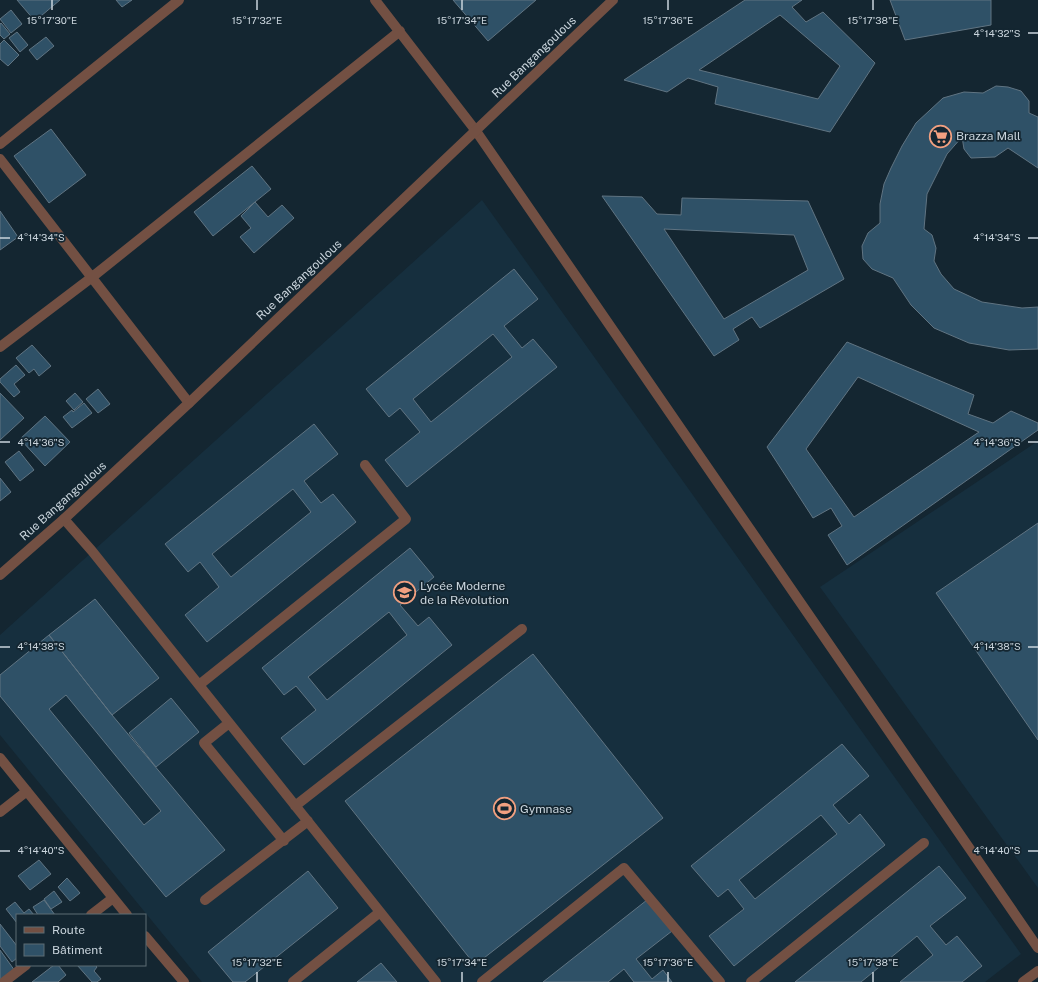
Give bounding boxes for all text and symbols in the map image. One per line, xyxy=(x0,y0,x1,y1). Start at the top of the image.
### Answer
street label: Rue Bangangoulous xyxy=(489,13,579,101)
text: 15°17'30"E xyxy=(27,14,77,26)
text: 15°17'32"E xyxy=(232,14,282,26)
text: 15°17'34"E xyxy=(437,14,487,26)
text: 15°17'36"E xyxy=(643,14,693,26)
text: 15°17'38"E xyxy=(848,14,898,26)
text: 4°14'32"S xyxy=(974,27,1021,39)
supermarket icon: Brazza Mall xyxy=(928,123,954,149)
place label: Brazza Mall xyxy=(956,129,1021,143)
text: 4°14'34"S xyxy=(17,231,65,243)
text: 4°14'34"S xyxy=(973,231,1021,243)
street label: Rue Bangangoulous xyxy=(254,237,344,323)
text: 4°14'36"S xyxy=(17,436,65,448)
text: 4°14'36"S xyxy=(973,436,1021,448)
street label: Rue Bangangoulous xyxy=(17,459,109,543)
place label: Lycée Moderne de la Révolution xyxy=(420,579,509,607)
school or university icon: Lycée Moderne de la Révolution xyxy=(392,580,418,606)
text: 4°14'38"S xyxy=(17,640,65,652)
text: 4°14'38"S xyxy=(973,640,1021,652)
sports icon: Gymnase xyxy=(491,796,517,822)
place label: Gymnase xyxy=(520,802,572,816)
text: 4°14'40"S xyxy=(17,844,65,856)
text: 4°14'40"S xyxy=(973,844,1021,856)
legend xyxy=(16,914,146,966)
text: Route xyxy=(52,923,85,937)
text: Bâtiment xyxy=(52,943,103,957)
text: 15°17'32"E xyxy=(232,956,282,968)
text: 15°17'34"E xyxy=(437,956,487,968)
text: 15°17'36"E xyxy=(643,956,693,968)
text: 15°17'38"E xyxy=(848,956,898,968)

